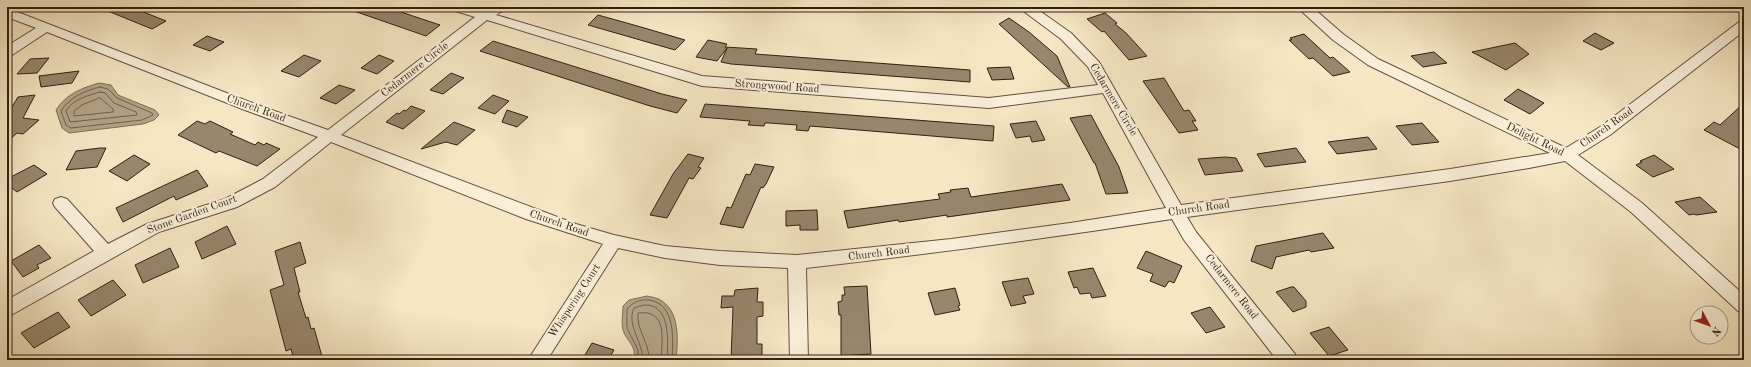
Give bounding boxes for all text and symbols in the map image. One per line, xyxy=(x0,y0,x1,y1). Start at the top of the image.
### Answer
street label: Cedarmere Circle xyxy=(379,40,451,100)
street label: Cedarmere Circle xyxy=(1087,62,1139,138)
street label: Strongwood Road xyxy=(734,79,820,95)
street label: Church Road xyxy=(225,93,287,125)
street label: Church Road xyxy=(1578,106,1636,150)
street label: Delight Road xyxy=(1504,121,1566,159)
street label: Stone Garden Court xyxy=(146,194,239,236)
street label: Church Road xyxy=(1167,199,1231,219)
street label: Church Road xyxy=(528,209,590,239)
street label: Church Road xyxy=(848,245,911,263)
street label: Cedarmere Road xyxy=(1202,252,1260,322)
street label: Whispering Court xyxy=(547,262,603,340)
north arrow xyxy=(1689,305,1729,345)
text: N xyxy=(1708,324,1722,338)

